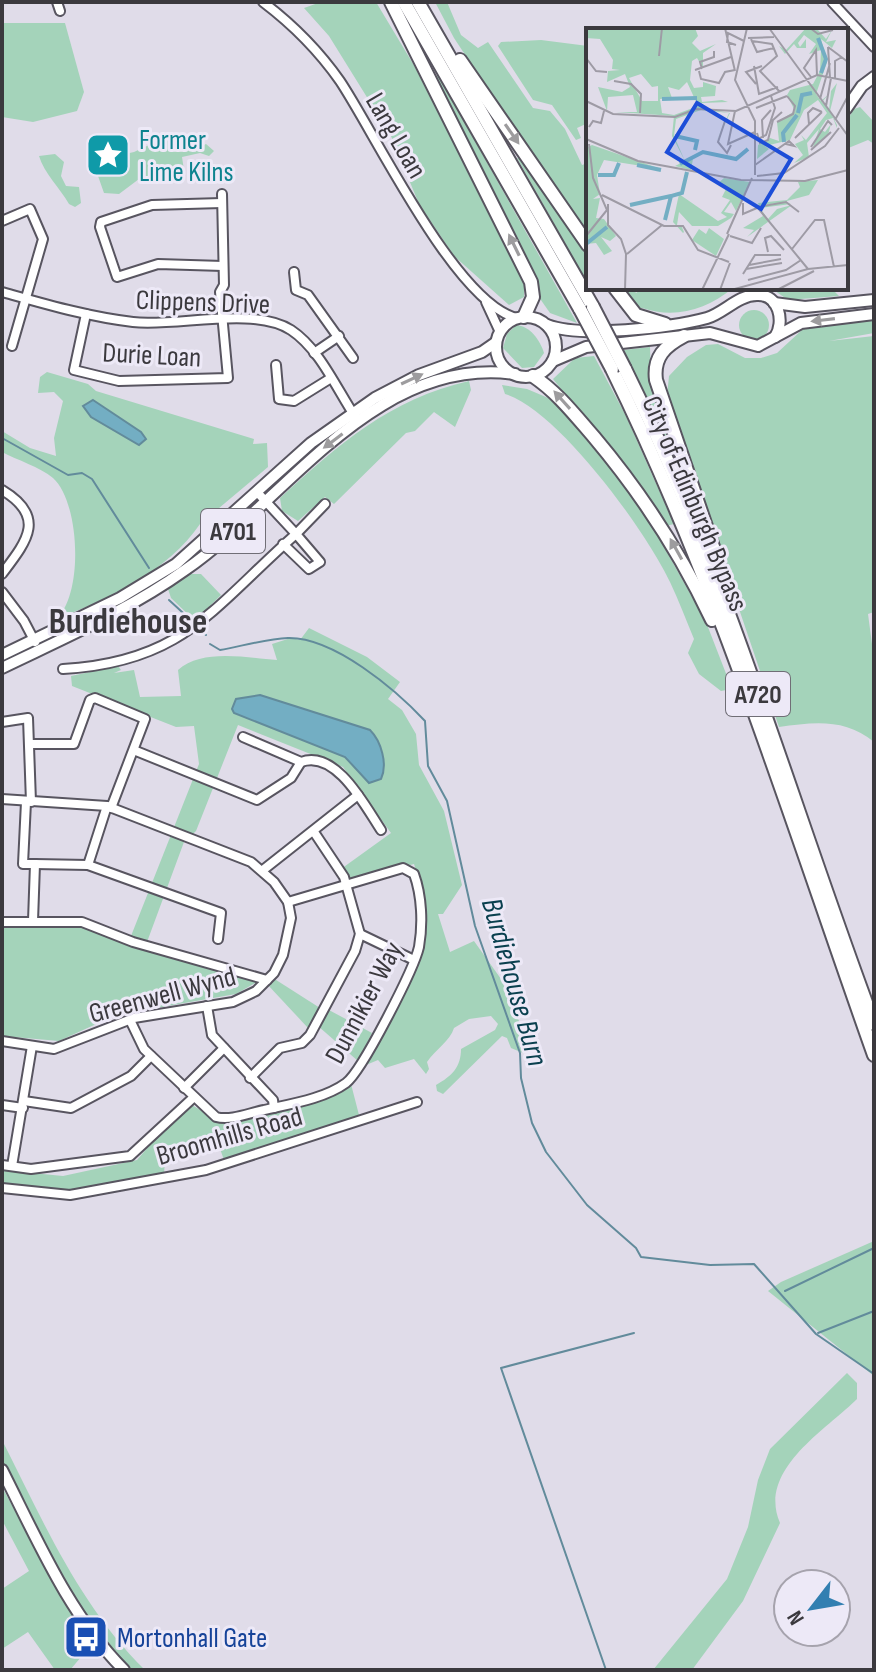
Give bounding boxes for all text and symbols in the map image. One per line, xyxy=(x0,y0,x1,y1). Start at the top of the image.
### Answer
inset map xyxy=(586,28,848,290)
street label: Lang Loan xyxy=(358,87,433,184)
place label: Former Lime Kilns xyxy=(139,124,233,189)
one-way arrow xyxy=(504,124,519,145)
place icon: Former Lime Kilns xyxy=(84,131,132,179)
one-way arrow xyxy=(507,233,520,256)
street label: Clippens Drive xyxy=(135,284,271,321)
one-way arrow xyxy=(810,314,835,327)
street label: Durie Loan xyxy=(102,336,202,375)
one-way arrow xyxy=(401,372,424,386)
one-way arrow xyxy=(554,390,571,410)
street label: City of Edinburgh Bypass xyxy=(634,391,755,616)
one-way arrow xyxy=(323,433,343,449)
road number: A701 xyxy=(201,509,265,553)
one-way arrow xyxy=(669,538,683,561)
district label: Burdiehouse xyxy=(49,601,207,644)
road number: A720 xyxy=(726,672,790,716)
water label: Burdiehouse Burn xyxy=(473,894,555,1070)
street label: Dunnikier Way xyxy=(318,936,410,1069)
street label: Greenwell Wynd xyxy=(86,960,239,1031)
street label: Broomhills Road xyxy=(153,1100,306,1173)
north arrow xyxy=(772,1568,852,1648)
text: N xyxy=(782,1606,811,1630)
bus stop icon: Mortonhall Gate xyxy=(62,1613,110,1661)
place label: Mortonhall Gate xyxy=(117,1622,267,1655)

